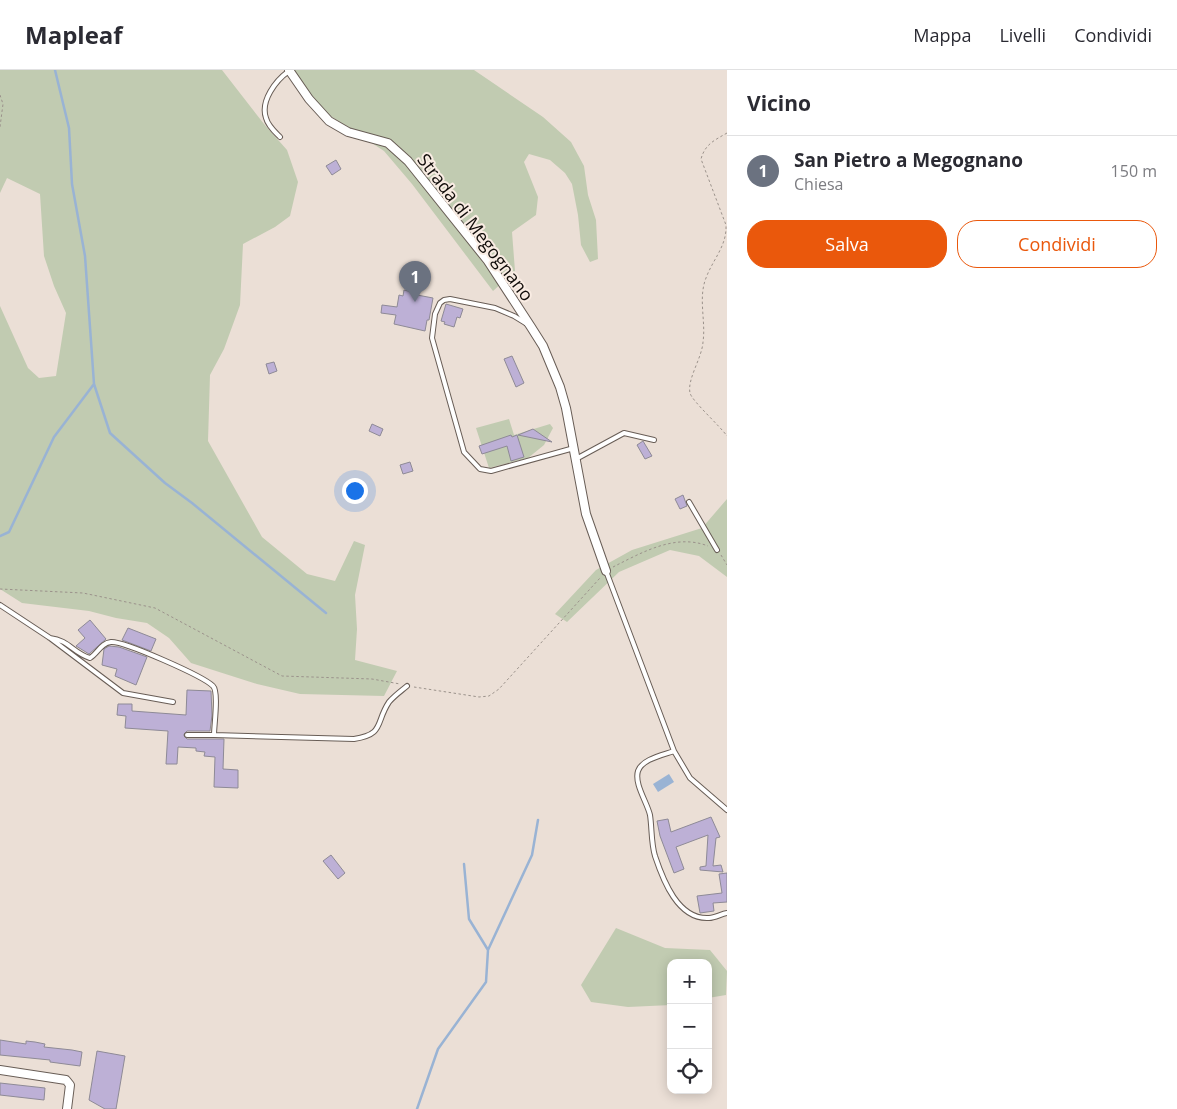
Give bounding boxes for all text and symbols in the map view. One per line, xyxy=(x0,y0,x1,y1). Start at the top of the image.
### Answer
text: Mapleaf xyxy=(25,18,123,51)
text: Mappa xyxy=(913,23,971,47)
text: Livelli xyxy=(999,23,1046,47)
text: Condividi xyxy=(1074,23,1152,47)
text: Vicino xyxy=(747,89,811,117)
text: San Pietro a Megognano xyxy=(794,147,1023,173)
street label: Strada di Megognano xyxy=(413,148,539,306)
text: 1 xyxy=(758,160,768,182)
text: 150 m xyxy=(1111,160,1157,182)
text: Chiesa xyxy=(794,173,843,195)
button: Salva xyxy=(747,220,947,268)
button: Condividi xyxy=(957,220,1157,268)
pin: 1 xyxy=(399,261,431,302)
your location xyxy=(342,478,368,504)
map controls xyxy=(667,959,712,1094)
button: + xyxy=(667,959,712,1004)
button: − xyxy=(667,1004,712,1049)
button: locate xyxy=(667,1049,712,1094)

